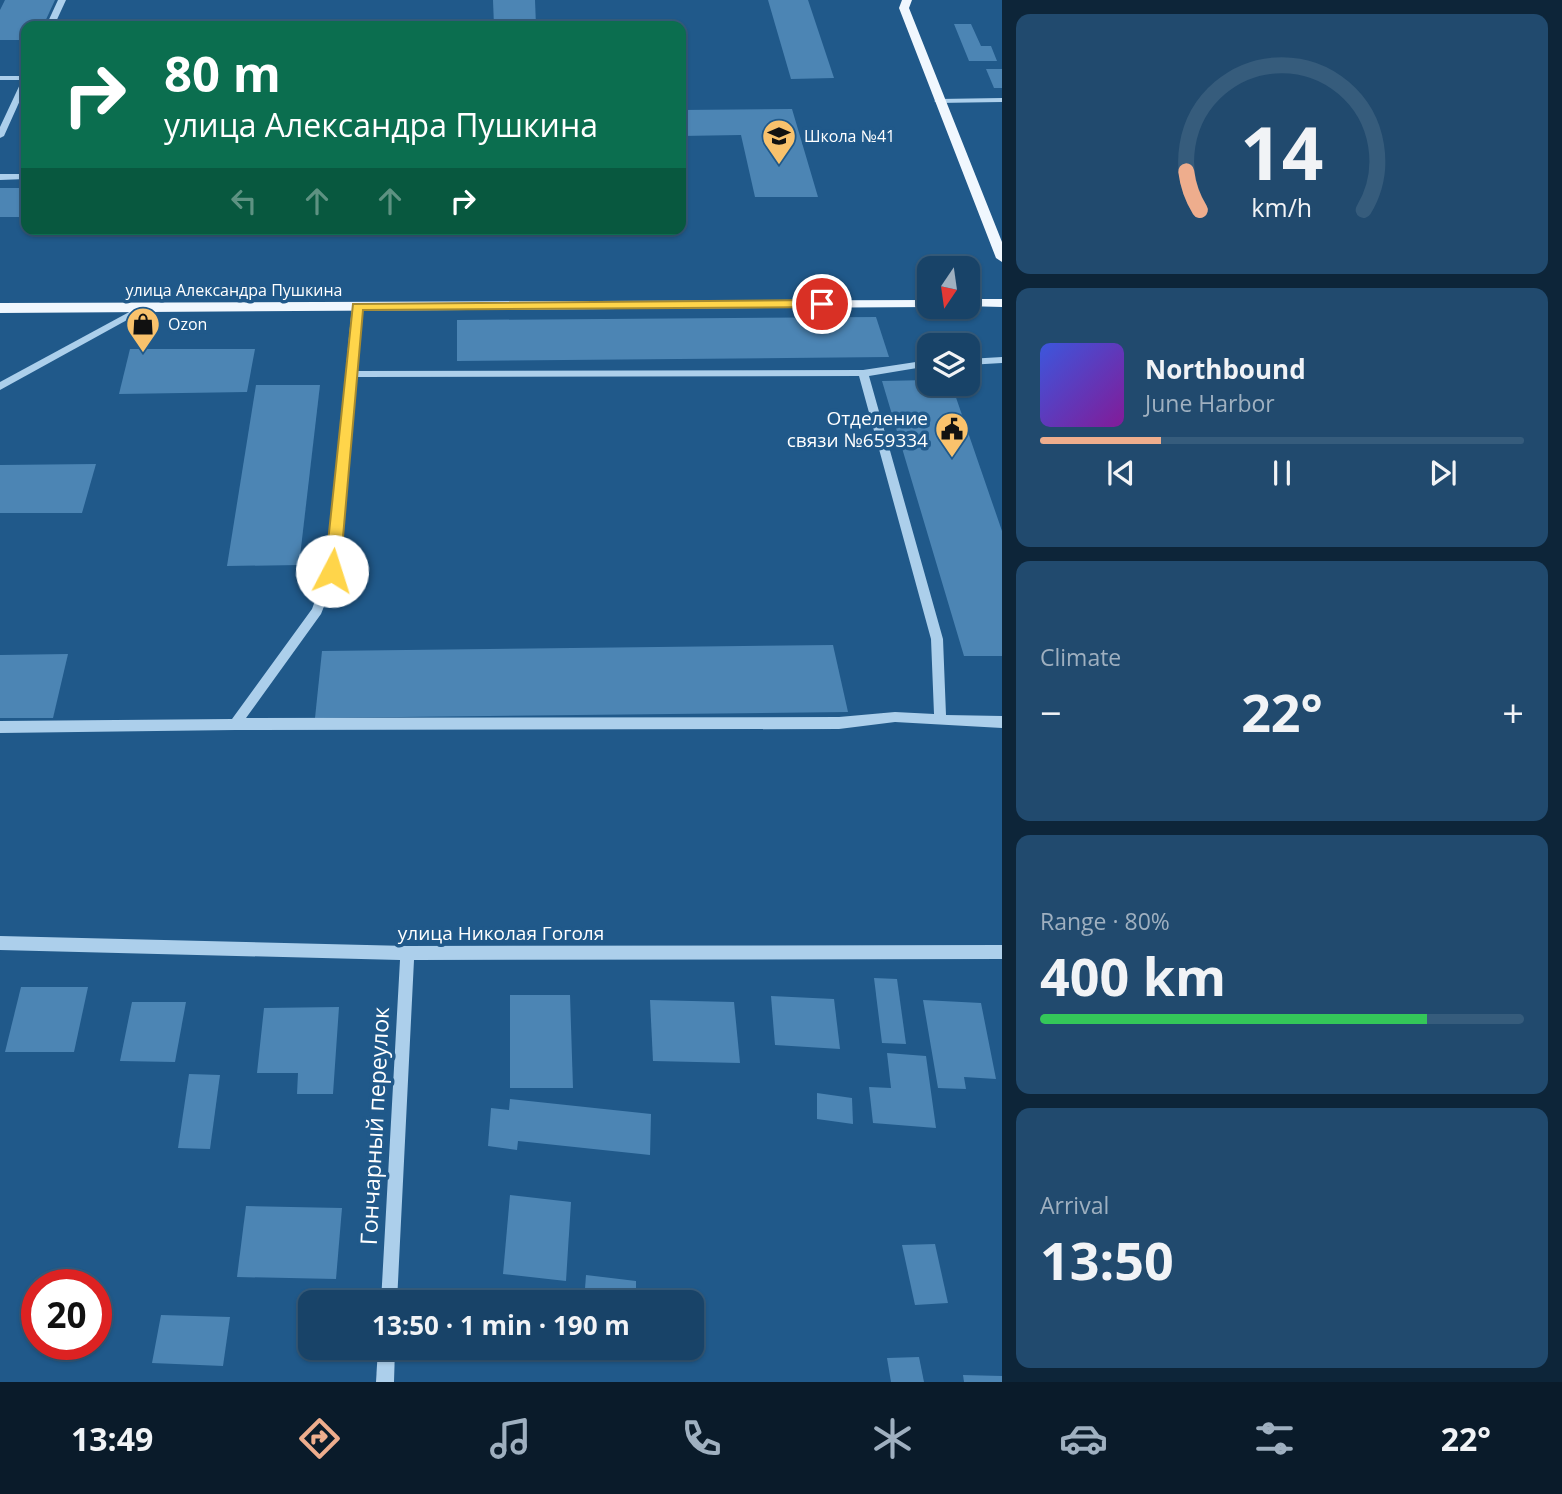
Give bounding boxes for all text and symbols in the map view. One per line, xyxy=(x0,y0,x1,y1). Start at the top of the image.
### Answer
text: 80 m xyxy=(164,40,281,106)
icon: right xyxy=(49,49,140,140)
text: 14 xyxy=(1240,102,1324,201)
text: улица Александра Пушкина xyxy=(164,103,598,146)
school or university icon: Школа №41 xyxy=(760,117,798,166)
place label: Школа №41 xyxy=(804,125,895,147)
icon: left xyxy=(225,182,263,220)
icon: ahead xyxy=(298,182,336,220)
icon: ahead xyxy=(371,182,409,220)
icon: right xyxy=(444,182,482,220)
text: km/h xyxy=(1252,190,1312,224)
north arrow xyxy=(917,256,980,318)
map controls xyxy=(917,256,980,396)
pin xyxy=(792,274,852,334)
street label: улица Александра Пушкина xyxy=(126,279,343,301)
icon: arrive xyxy=(803,285,841,323)
shop icon: Ozon xyxy=(124,305,162,354)
place label: Ozon xyxy=(168,313,207,335)
button: layers xyxy=(917,333,980,396)
text: Northbound xyxy=(1145,351,1306,387)
text: June Harbor xyxy=(1145,387,1275,419)
place label: Отделение связи №659334 xyxy=(787,405,928,453)
public building icon: Отделение связи №659334 xyxy=(933,410,971,459)
icon: previous xyxy=(1102,454,1140,492)
icon: pause xyxy=(1263,454,1301,492)
icon: next xyxy=(1424,454,1462,492)
position arrow xyxy=(295,534,369,608)
text: Climate xyxy=(1040,641,1121,673)
text: 22° xyxy=(1241,676,1323,747)
text: − xyxy=(1040,686,1062,738)
text: + xyxy=(1502,686,1524,738)
text: Range · 80% xyxy=(1040,905,1170,937)
street label: улица Николая Гоголя xyxy=(398,920,604,946)
text: 400 km xyxy=(1040,940,1226,1011)
street label: Гончарный переулок xyxy=(352,1006,396,1246)
text: Arrival xyxy=(1040,1189,1109,1221)
text: 13:50 xyxy=(1040,1224,1174,1295)
speed limit sign: 20 xyxy=(21,1269,112,1360)
text: 13:50 · 1 min · 190 m xyxy=(372,1307,630,1343)
icon: directions xyxy=(295,1414,344,1463)
icon: music xyxy=(486,1414,535,1463)
icon: phone xyxy=(677,1414,726,1463)
icon: climate xyxy=(868,1414,917,1463)
icon: car xyxy=(1059,1414,1108,1463)
icon: filters xyxy=(1250,1414,1299,1463)
text: 13:49 xyxy=(71,1417,153,1460)
text: 22° xyxy=(1441,1417,1491,1460)

